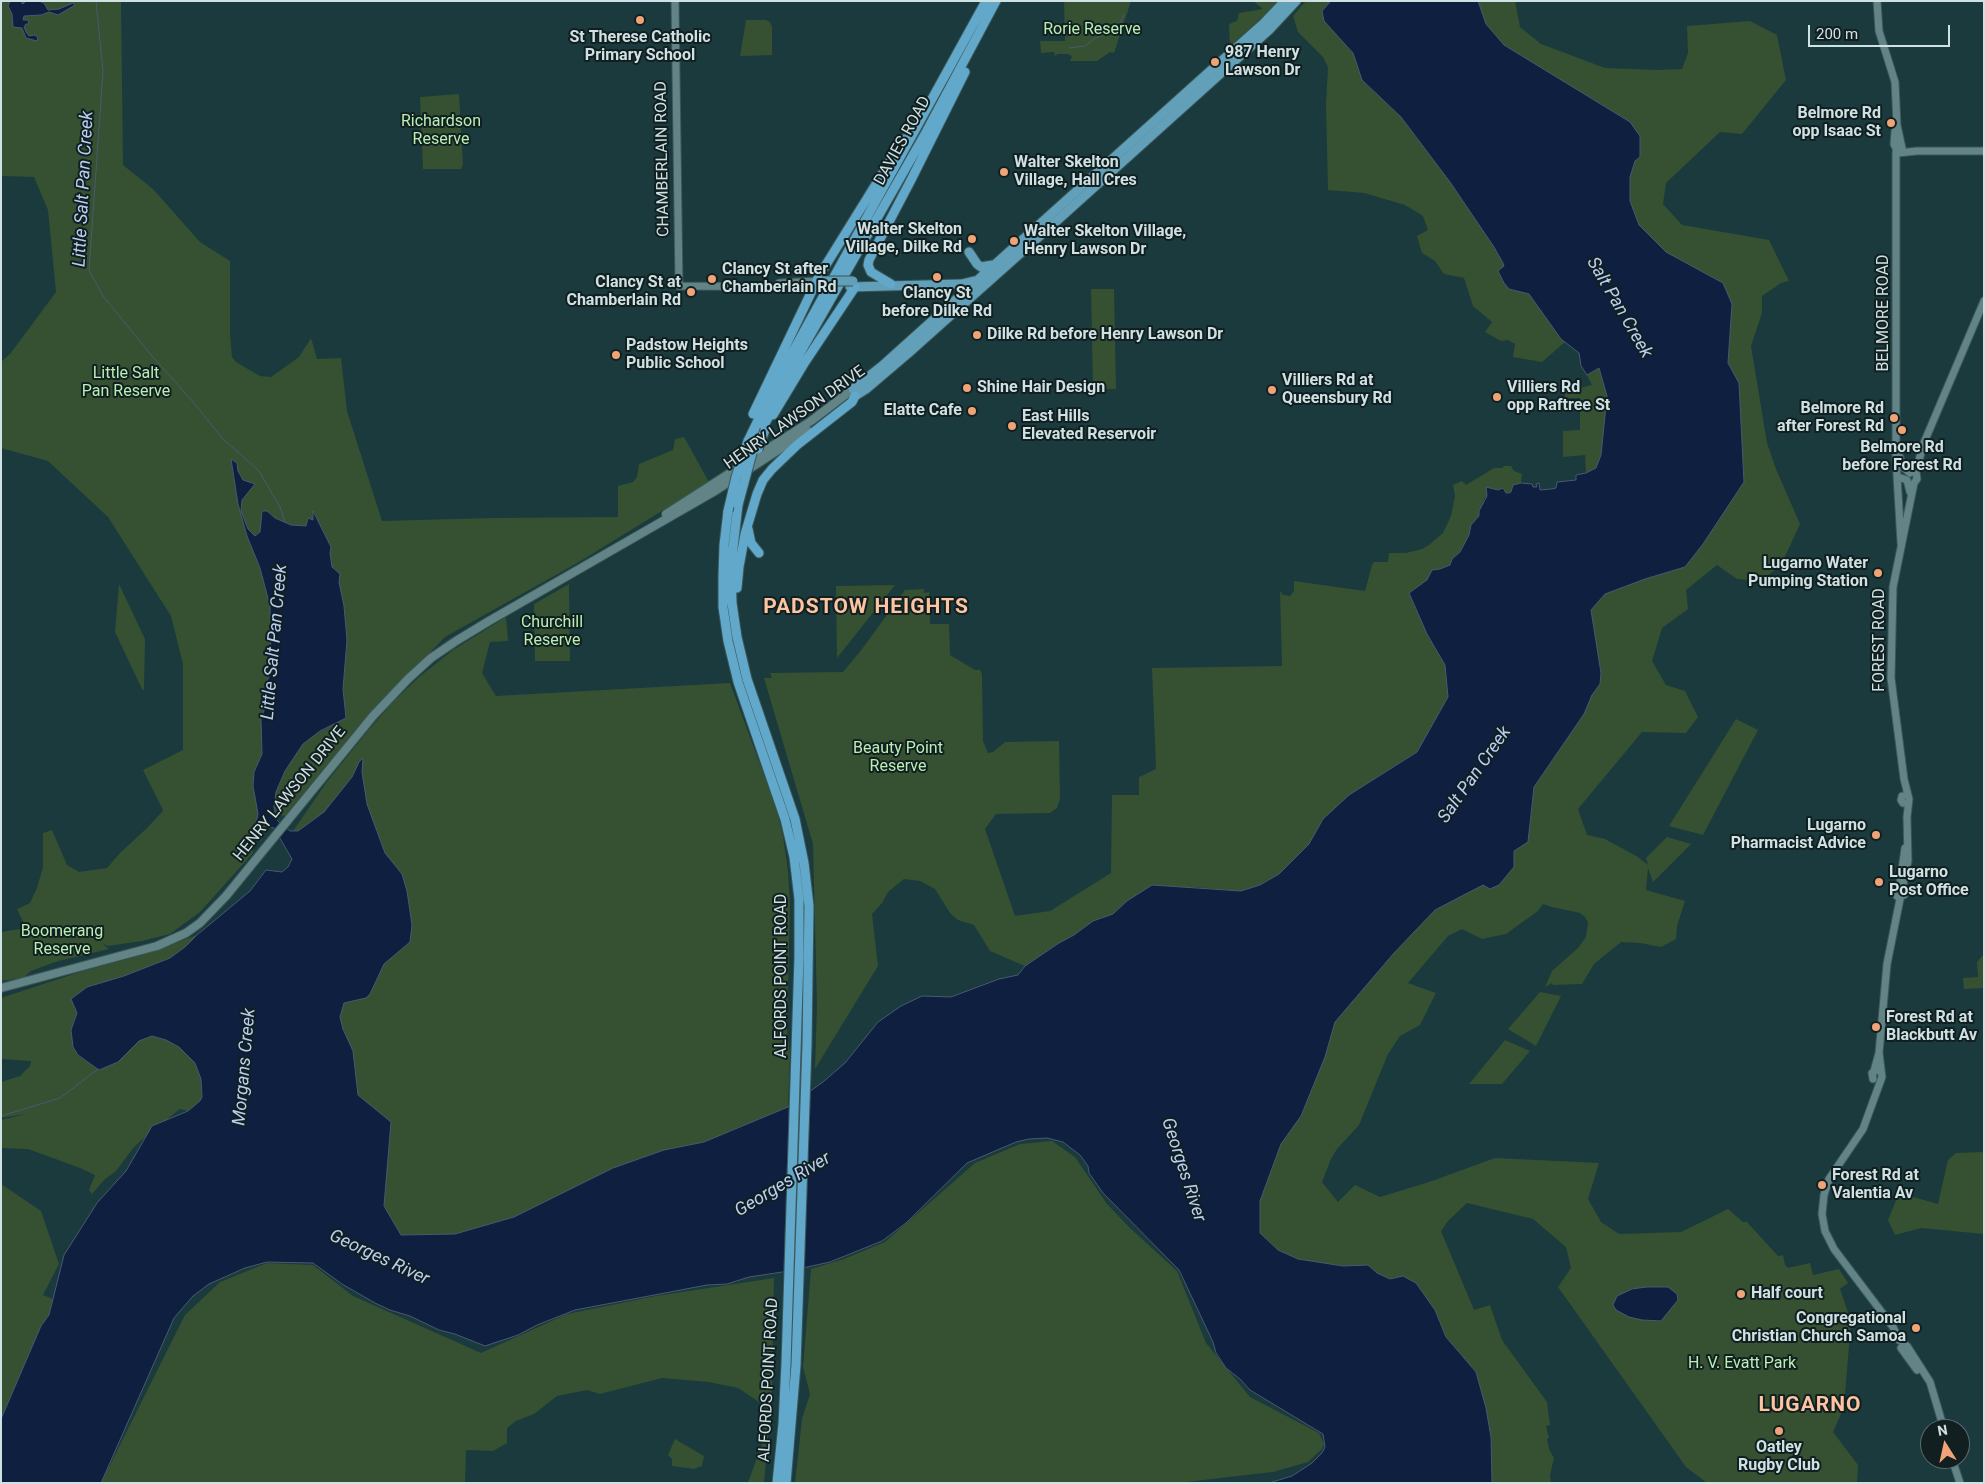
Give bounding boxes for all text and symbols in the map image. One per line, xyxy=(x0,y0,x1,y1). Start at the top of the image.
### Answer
marker: St Therese Catholic Primary School xyxy=(634,14,646,26)
scale bar xyxy=(1810,15,1952,47)
park label: Rorie Reserve xyxy=(1043,20,1141,40)
text: 200 m xyxy=(1816,25,1858,43)
place label: St Therese Catholic Primary School xyxy=(569,28,711,66)
place label: 987 Henry Lawson Dr xyxy=(1225,43,1300,81)
marker: 987 Henry Lawson Dr xyxy=(1209,56,1221,68)
street label: CHAMBERLAIN ROAD xyxy=(652,81,674,237)
street label: DAVIES ROAD xyxy=(871,93,935,189)
place label: Belmore Rd opp Isaac St xyxy=(1792,104,1881,142)
water label: Little Salt Pan Creek xyxy=(69,110,99,268)
park label: Richardson Reserve xyxy=(401,112,481,150)
marker: Belmore Rd opp Isaac St xyxy=(1885,117,1897,129)
place label: Walter Skelton Village, Hall Cres xyxy=(1014,153,1137,191)
marker: Walter Skelton Village, Hall Cres xyxy=(998,166,1010,178)
place label: Walter Skelton Village, Dilke Rd xyxy=(845,220,962,258)
place label: Walter Skelton Village, Henry Lawson Dr xyxy=(1024,222,1186,260)
marker: Walter Skelton Village, Dilke Rd xyxy=(966,233,978,245)
marker: Walter Skelton Village, Henry Lawson Dr xyxy=(1008,235,1020,247)
water label: Salt Pan Creek xyxy=(1581,254,1657,362)
street label: BELMORE ROAD xyxy=(1874,254,1894,372)
place label: Clancy St after Chamberlain Rd xyxy=(722,260,837,298)
marker: Clancy St before Dilke Rd xyxy=(931,271,943,283)
place label: Clancy St at Chamberlain Rd xyxy=(566,273,681,311)
marker: Clancy St after Chamberlain Rd xyxy=(706,273,718,285)
place label: Clancy St before Dilke Rd xyxy=(882,284,992,322)
marker: Clancy St at Chamberlain Rd xyxy=(685,286,697,298)
place label: Dilke Rd before Henry Lawson Dr xyxy=(987,325,1223,345)
marker: Dilke Rd before Henry Lawson Dr xyxy=(971,329,983,341)
place label: Padstow Heights Public School xyxy=(626,336,748,374)
marker: Padstow Heights Public School xyxy=(610,349,622,361)
street label: HENRY LAWSON DRIVE xyxy=(721,362,869,474)
park label: Little Salt Pan Reserve xyxy=(82,364,170,402)
place label: Villiers Rd at Queensbury Rd xyxy=(1282,371,1392,409)
place label: Shine Hair Design xyxy=(977,378,1105,398)
place label: Villiers Rd opp Raftree St xyxy=(1507,378,1610,416)
marker: Shine Hair Design xyxy=(961,382,973,394)
marker: Villiers Rd at Queensbury Rd xyxy=(1266,384,1278,396)
marker: Villiers Rd opp Raftree St xyxy=(1491,391,1503,403)
place label: Belmore Rd after Forest Rd xyxy=(1777,399,1884,437)
place label: Elatte Cafe xyxy=(884,401,962,421)
marker: Elatte Cafe xyxy=(966,405,978,417)
place label: East Hills Elevated Reservoir xyxy=(1022,407,1156,445)
marker: Belmore Rd after Forest Rd xyxy=(1888,412,1900,424)
marker: East Hills Elevated Reservoir xyxy=(1006,420,1018,432)
marker: Belmore Rd before Forest Rd xyxy=(1896,424,1908,436)
place label: Belmore Rd before Forest Rd xyxy=(1842,438,1962,476)
place label: Lugarno Water Pumping Station xyxy=(1748,554,1868,592)
water label: Little Salt Pan Creek xyxy=(257,563,293,721)
marker: Lugarno Water Pumping Station xyxy=(1872,567,1884,579)
street label: FOREST ROAD xyxy=(1870,588,1890,692)
district label: PADSTOW HEIGHTS xyxy=(761,595,971,621)
park label: Churchill Reserve xyxy=(521,613,583,651)
water label: Salt Pan Creek xyxy=(1434,722,1516,828)
street label: HENRY LAWSON DRIVE xyxy=(230,723,350,865)
park label: Beauty Point Reserve xyxy=(853,739,943,777)
place label: Lugarno Pharmacist Advice xyxy=(1731,816,1866,854)
marker: Lugarno Pharmacist Advice xyxy=(1870,829,1882,841)
place label: Lugarno Post Office xyxy=(1889,863,1969,901)
marker: Lugarno Post Office xyxy=(1873,876,1885,888)
street label: ALFORDS POINT ROAD xyxy=(772,894,792,1058)
park label: Boomerang Reserve xyxy=(21,922,103,960)
water label: Morgans Creek xyxy=(229,1007,261,1127)
place label: Forest Rd at Blackbutt Av xyxy=(1886,1008,1977,1046)
marker: Forest Rd at Blackbutt Av xyxy=(1870,1021,1882,1033)
water label: Georges River xyxy=(1156,1115,1210,1225)
water label: Georges River xyxy=(731,1148,835,1222)
place label: Forest Rd at Valentia Av xyxy=(1832,1166,1919,1204)
marker: Forest Rd at Valentia Av xyxy=(1816,1179,1828,1191)
water label: Georges River xyxy=(326,1225,432,1291)
place label: Half court xyxy=(1751,1284,1823,1304)
marker: Half court xyxy=(1735,1288,1747,1300)
street label: ALFORDS POINT ROAD xyxy=(755,1297,783,1463)
place label: Congregational Christian Church Samoa xyxy=(1732,1309,1906,1347)
marker: Congregational Christian Church Samoa xyxy=(1910,1322,1922,1334)
park label: H. V. Evatt Park xyxy=(1688,1354,1796,1374)
district label: LUGARNO xyxy=(1758,1393,1862,1419)
north arrow xyxy=(1920,1419,1970,1469)
text: N xyxy=(1936,1421,1949,1439)
marker: Oatley Rugby Club xyxy=(1773,1425,1785,1437)
place label: Oatley Rugby Club xyxy=(1738,1438,1820,1476)

